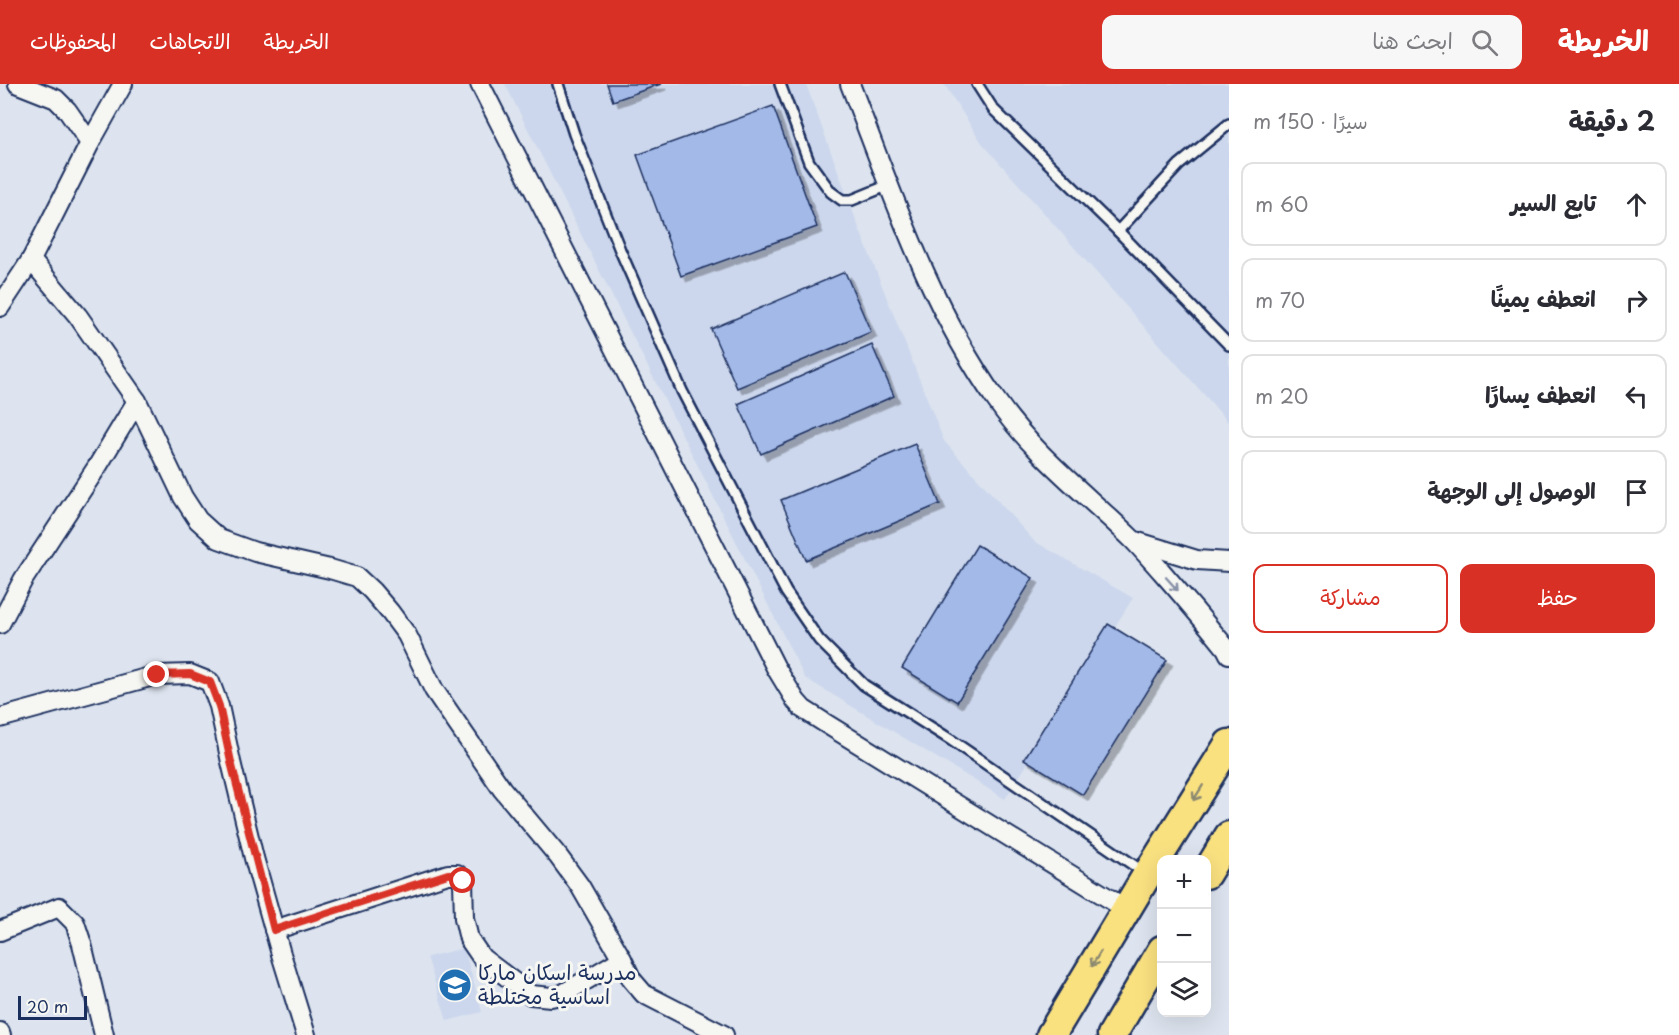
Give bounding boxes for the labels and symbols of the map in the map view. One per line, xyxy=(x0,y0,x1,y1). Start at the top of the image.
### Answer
one-way arrow xyxy=(1165,576,1179,591)
route end xyxy=(143,661,169,687)
one-way arrow xyxy=(1192,784,1204,801)
route start xyxy=(449,867,475,893)
one-way arrow xyxy=(1090,950,1101,968)
place label: مدرسة اسكان ماركا اساسية مختلطة xyxy=(478,955,637,1011)
school or university icon: مدرسة اسكان ماركا اساسية مختلطة xyxy=(437,967,473,1003)
scale bar xyxy=(18,993,87,1020)

